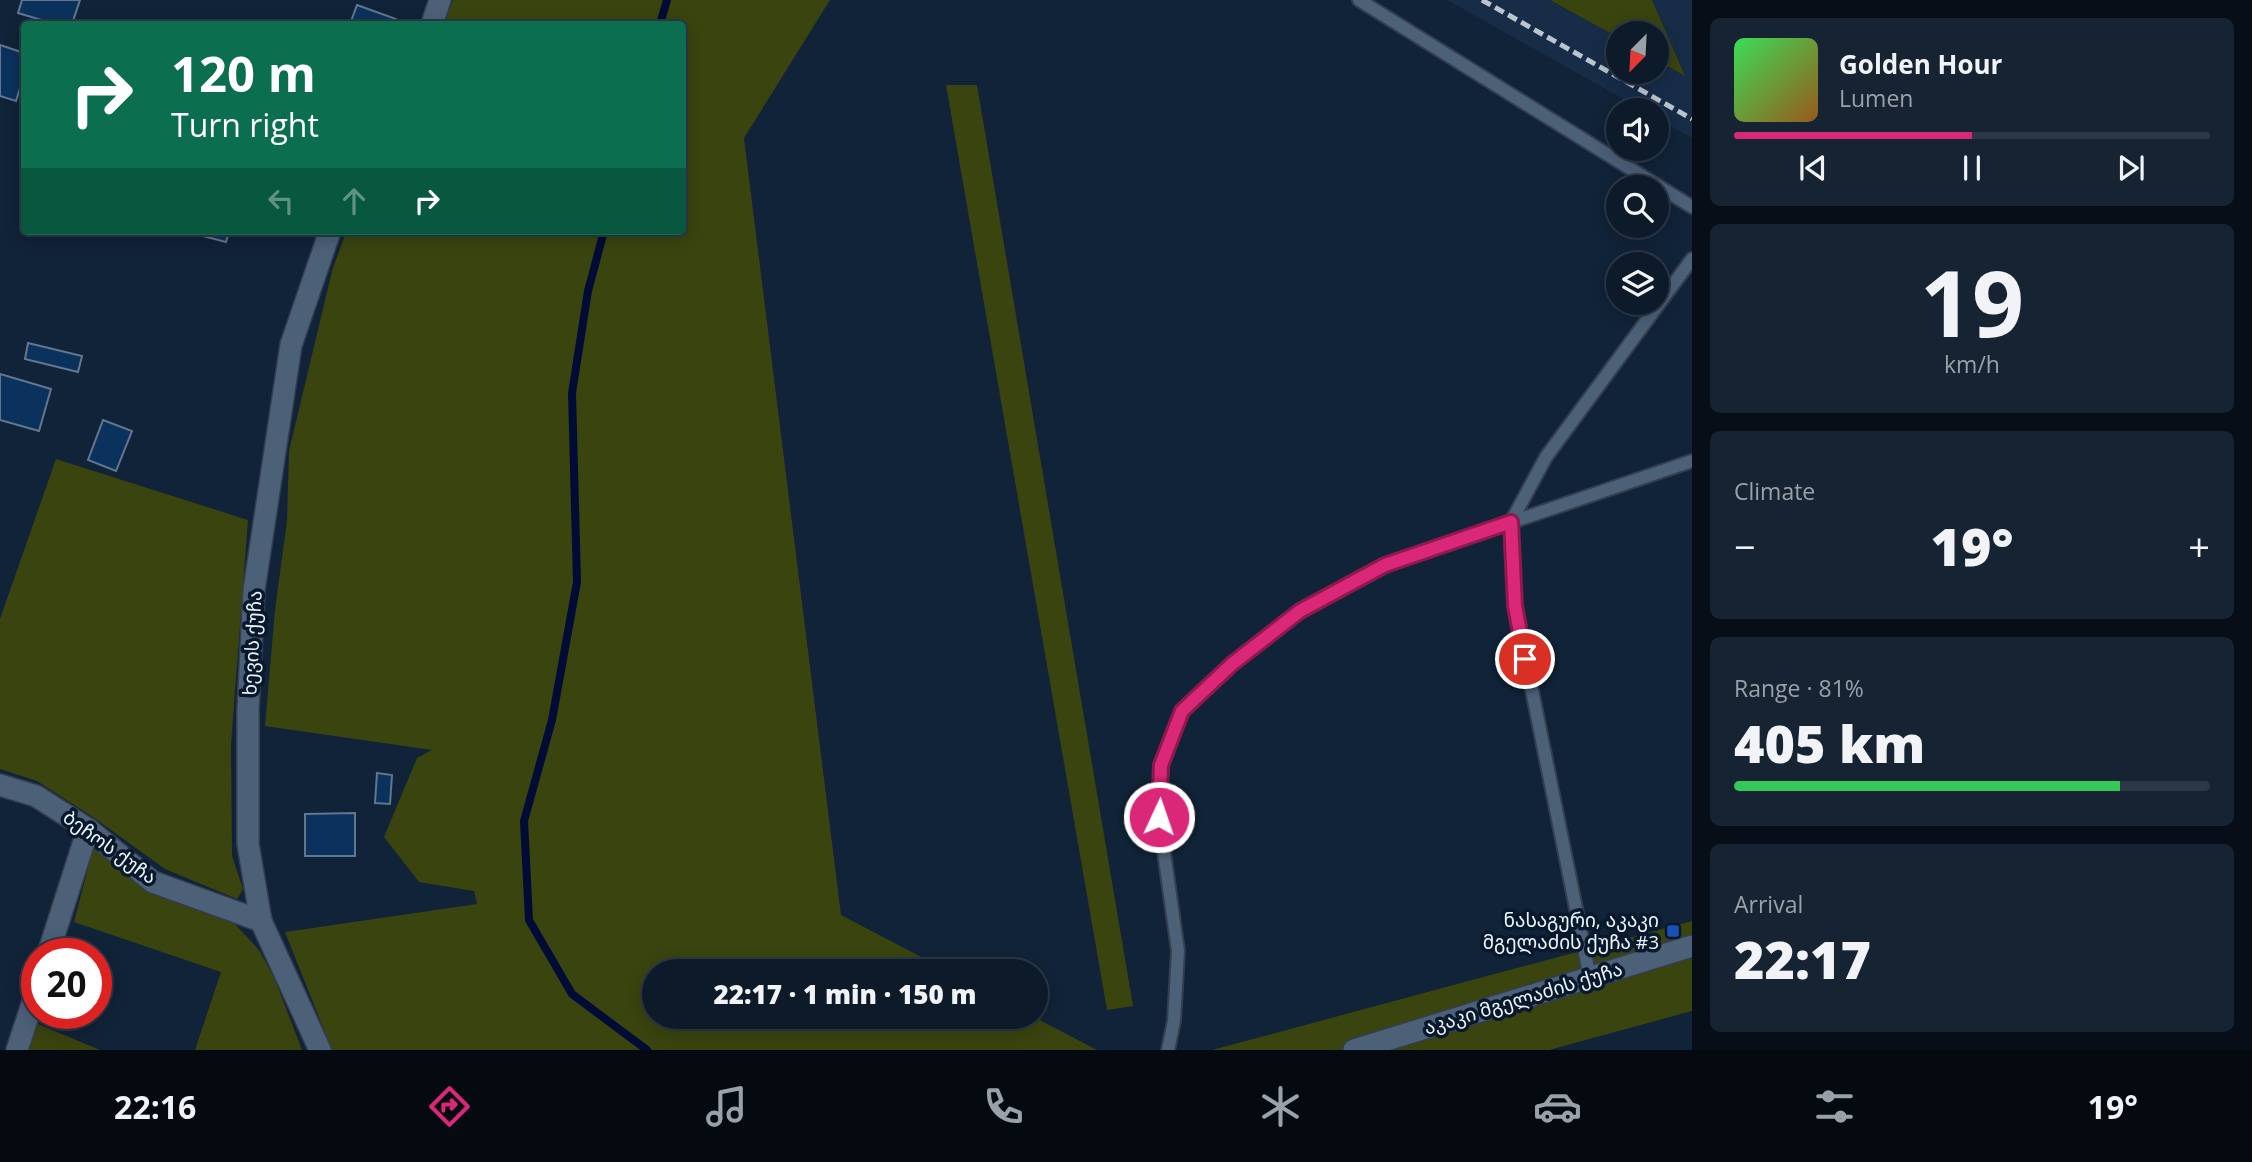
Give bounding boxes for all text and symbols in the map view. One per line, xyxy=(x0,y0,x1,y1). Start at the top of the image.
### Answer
north arrow xyxy=(1606,21,1670,84)
map controls xyxy=(1606,21,1669,315)
text: 120 m xyxy=(171,40,316,106)
text: Golden Hour xyxy=(1839,46,2002,82)
icon: right xyxy=(56,49,147,140)
text: Lumen xyxy=(1839,82,1913,114)
button: sound xyxy=(1606,98,1669,161)
text: Turn right xyxy=(171,103,319,146)
icon: previous xyxy=(1794,149,1832,187)
icon: pause xyxy=(1953,149,1991,187)
icon: next xyxy=(2112,149,2150,187)
button: search xyxy=(1606,175,1669,238)
icon: left xyxy=(262,182,300,220)
icon: ahead xyxy=(335,182,373,220)
icon: right xyxy=(408,182,446,220)
text: 19 xyxy=(1920,240,2024,364)
button: layers xyxy=(1606,252,1669,315)
text: km/h xyxy=(1944,348,2000,380)
text: Climate xyxy=(1734,475,1815,507)
text: 19° xyxy=(1931,510,2013,581)
text: − xyxy=(1734,520,1756,572)
text: + xyxy=(2188,520,2210,572)
street label: ხევის ქუჩა xyxy=(236,590,268,696)
pin xyxy=(1495,629,1555,689)
icon: arrive xyxy=(1506,640,1544,678)
text: Range · 81% xyxy=(1734,672,1864,704)
text: 405 km xyxy=(1734,707,1925,778)
position arrow xyxy=(1122,780,1196,854)
street label: ბეჩოს ქუჩა xyxy=(58,804,162,890)
text: Arrival xyxy=(1734,888,1803,920)
place label: ნასაგური, აკაკი მგელაძის ქუჩა #3 xyxy=(1483,907,1659,955)
marker: ნასაგური, აკაკი მგელაძის ქუჩა #3 xyxy=(1665,923,1681,939)
text: 22:17 xyxy=(1734,923,1871,994)
speed limit sign: 20 xyxy=(21,938,112,1029)
street label: აკაკი მგელაძის ქუჩა xyxy=(1421,955,1625,1041)
text: 22:17 · 1 min · 150 m xyxy=(714,976,976,1012)
icon: directions xyxy=(425,1082,474,1131)
icon: music xyxy=(702,1082,751,1131)
icon: phone xyxy=(979,1082,1028,1131)
icon: climate xyxy=(1256,1082,1305,1131)
icon: car xyxy=(1533,1082,1582,1131)
icon: filters xyxy=(1810,1082,1859,1131)
text: 22:16 xyxy=(114,1085,196,1128)
text: 19° xyxy=(2088,1085,2138,1128)

